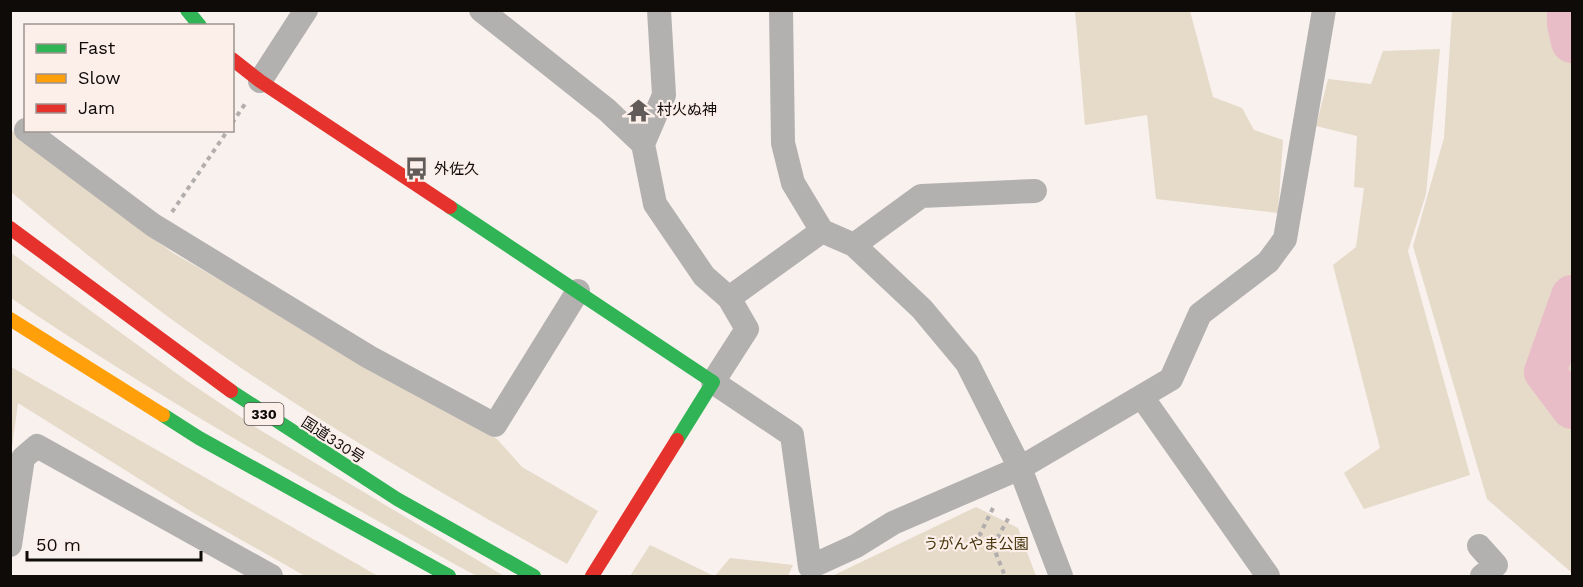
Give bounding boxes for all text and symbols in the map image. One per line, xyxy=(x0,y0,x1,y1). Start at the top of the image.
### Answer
legend xyxy=(24,24,234,132)
text: Fast xyxy=(78,37,116,58)
text: Slow xyxy=(78,67,121,88)
text: Jam xyxy=(78,97,115,118)
temple icon: 村火ぬ神 xyxy=(626,97,652,123)
place label: 村火ぬ神 xyxy=(657,101,717,119)
bus stop icon: 外佐久 xyxy=(403,156,429,182)
place label: 外佐久 xyxy=(434,160,479,178)
road number: 330 xyxy=(244,403,284,425)
street label: 国道330号 xyxy=(298,413,368,467)
scale bar xyxy=(27,524,201,562)
text: 50 m xyxy=(36,534,81,555)
park label: うがんやま公園 xyxy=(923,535,1029,553)

